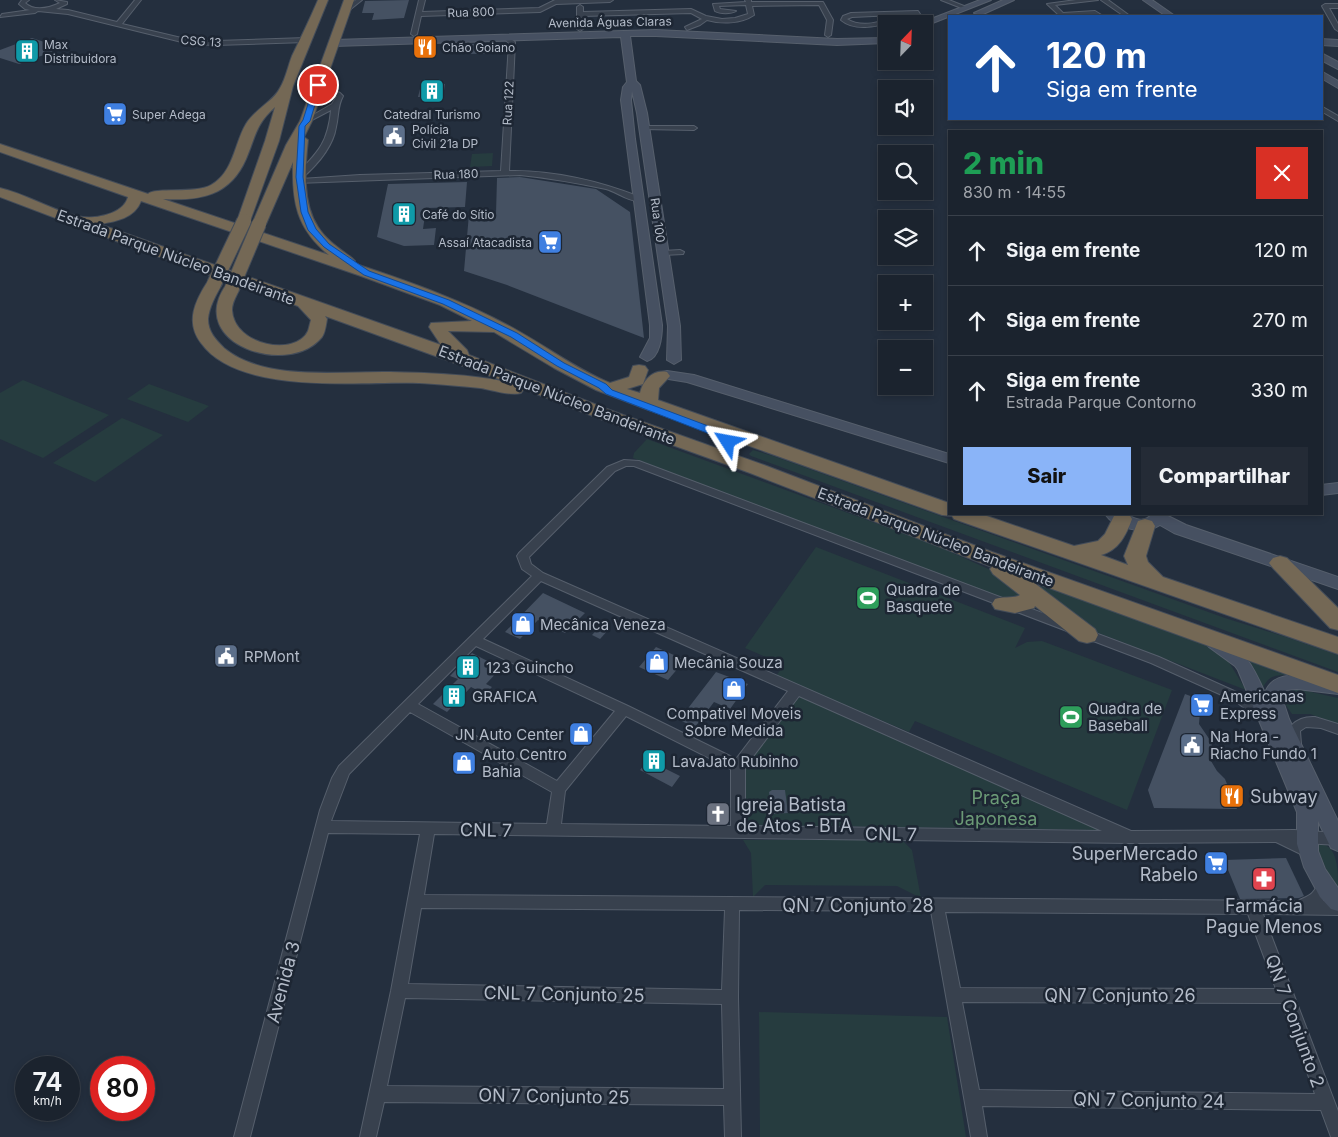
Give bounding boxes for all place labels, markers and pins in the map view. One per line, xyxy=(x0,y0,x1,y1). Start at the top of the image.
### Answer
restaurant icon: Chão Goiano xyxy=(412,34,438,60)
place label: Max Distribuidora xyxy=(44,37,117,66)
building icon: Max Distribuidora xyxy=(14,38,40,64)
place label: Chão Goiano xyxy=(442,40,515,55)
pin xyxy=(297,64,339,106)
building icon: Catedral Turismo xyxy=(419,78,445,104)
supermarket icon: Super Adega xyxy=(102,101,128,127)
place label: Super Adega xyxy=(132,107,206,122)
place label: Catedral Turismo xyxy=(384,107,480,122)
place label: Polícia Civil 21a DP xyxy=(412,122,479,151)
public building icon: Polícia Civil 21a DP xyxy=(381,123,407,149)
building icon: Café do Sítio xyxy=(391,201,417,227)
place label: Café do Sítio xyxy=(422,207,495,222)
supermarket icon: Assaí Atacadista xyxy=(537,229,563,255)
place label: Assaí Atacadista xyxy=(438,235,532,250)
place label: Quadra de Basquete xyxy=(886,580,960,616)
sports icon: Quadra de Basquete xyxy=(855,585,881,611)
shop icon: Mecânica Veneza xyxy=(510,611,536,637)
place label: Mecânica Veneza xyxy=(540,615,666,634)
public building icon: RPMont xyxy=(213,643,239,669)
place label: RPMont xyxy=(244,647,300,666)
shop icon: Mecânia Souza xyxy=(644,649,670,675)
place label: Mecânia Souza xyxy=(674,653,783,672)
building icon: 123 Guincho xyxy=(455,654,481,680)
place label: 123 Guincho xyxy=(486,658,574,677)
shop icon: Compativel Moveis Sobre Medida xyxy=(721,676,747,702)
building icon: GRAFICA xyxy=(441,683,467,709)
place label: GRAFICA xyxy=(472,687,537,706)
place label: Americanas Express xyxy=(1220,687,1304,723)
supermarket icon: Americanas Express xyxy=(1189,692,1215,718)
place label: Quadra de Baseball xyxy=(1088,699,1162,735)
place label: Compativel Moveis Sobre Medida xyxy=(667,704,801,740)
sports icon: Quadra de Baseball xyxy=(1058,704,1084,730)
shop icon: JN Auto Center xyxy=(568,721,594,747)
place label: JN Auto Center xyxy=(455,725,564,744)
place label: Na Hora - Riacho Fundo 1 xyxy=(1210,727,1317,763)
public building icon: Na Hora - Riacho Fundo 1 xyxy=(1179,732,1205,758)
place label: Auto Centro Bahia xyxy=(482,745,567,781)
building icon: LavaJato Rubinho xyxy=(641,748,667,774)
shop icon: Auto Centro Bahia xyxy=(451,750,477,776)
place label: LavaJato Rubinho xyxy=(672,752,799,771)
restaurant icon: Subway xyxy=(1219,783,1245,809)
place label: Subway xyxy=(1250,786,1318,807)
place label: Igreja Batista de Atos - BTA xyxy=(736,794,852,836)
church icon: Igreja Batista de Atos - BTA xyxy=(705,801,731,827)
place label: SuperMercado Rabelo xyxy=(1072,843,1198,885)
supermarket icon: SuperMercado Rabelo xyxy=(1203,850,1229,876)
pharmacy icon: Farmácia Pague Menos xyxy=(1251,866,1277,892)
place label: Farmácia Pague Menos xyxy=(1206,895,1322,937)

